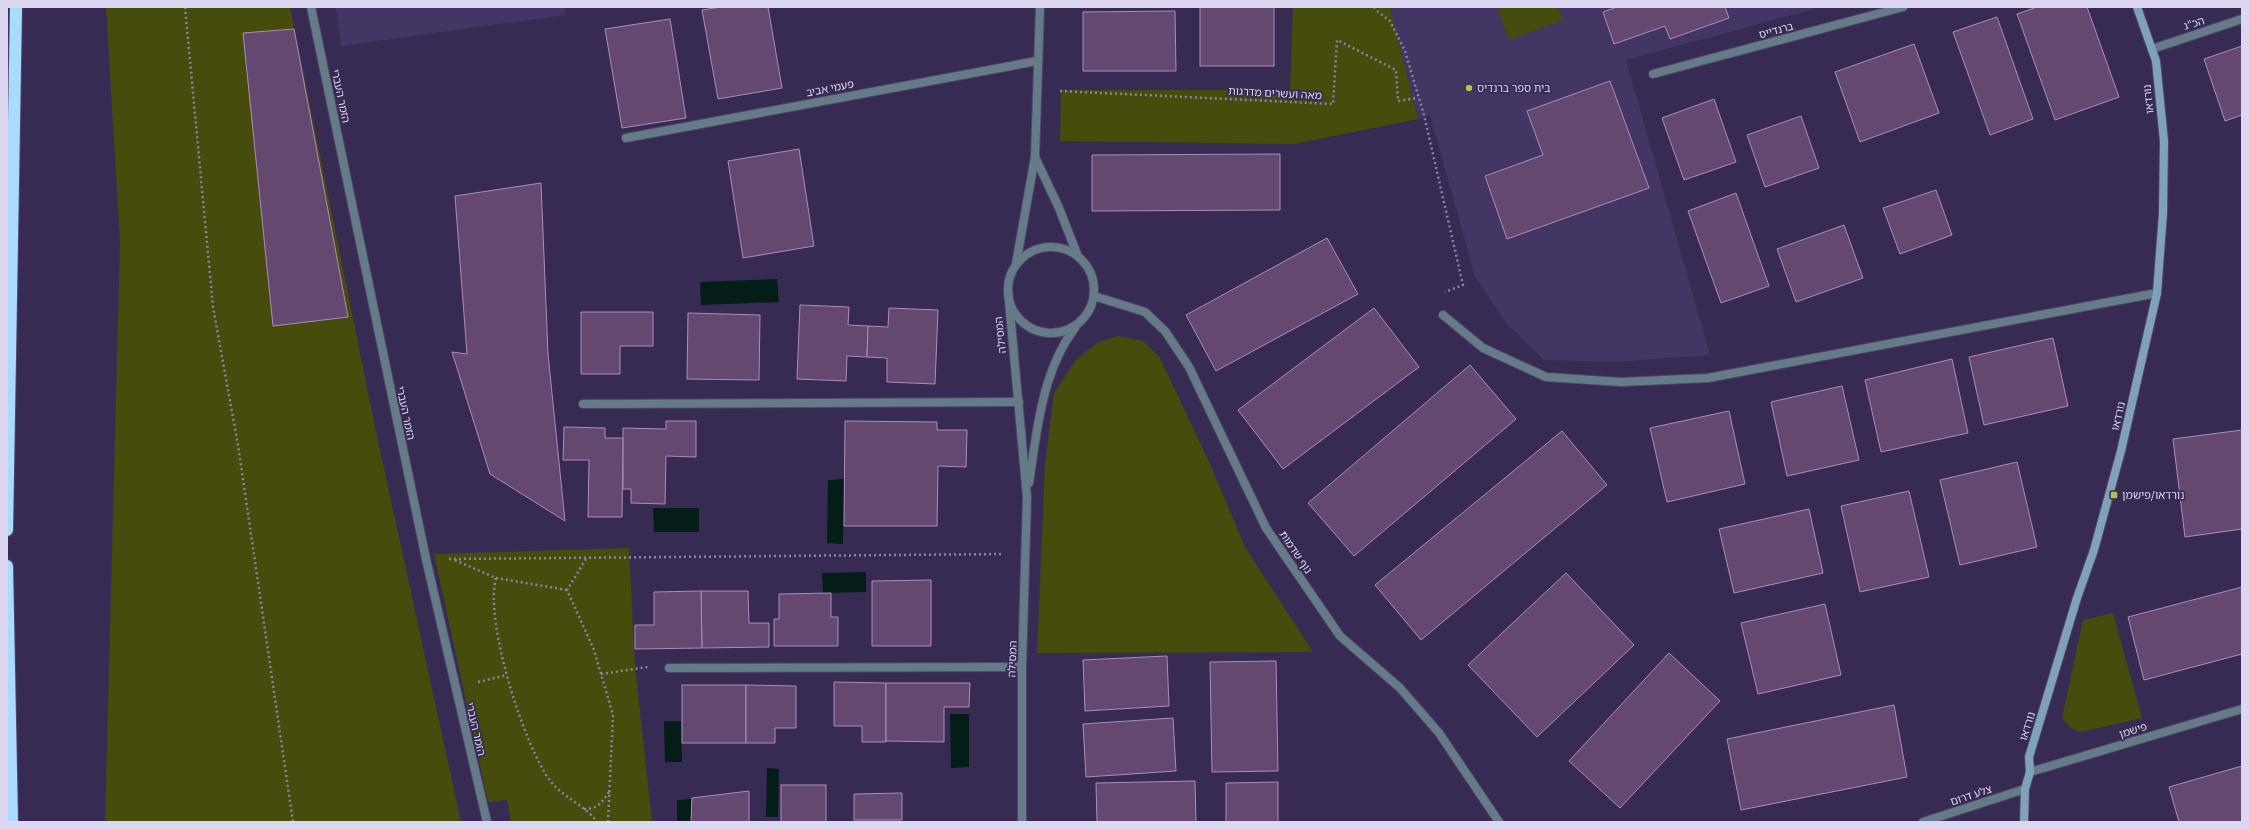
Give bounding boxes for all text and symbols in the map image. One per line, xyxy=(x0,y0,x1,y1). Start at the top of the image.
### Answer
street label: הכ"ג xyxy=(2182,13,2206,33)
street label: ברנדייס xyxy=(1757,19,1795,41)
street label: הזמר העברי xyxy=(328,68,354,124)
street label: פעמי אביב xyxy=(805,76,855,99)
place label: בית ספר ברנדיס xyxy=(1477,81,1550,95)
marker: בית ספר ברנדיס xyxy=(1464,83,1474,93)
street label: מאה ועשרים מדרגות xyxy=(1228,84,1322,102)
street label: נורדאו xyxy=(2140,84,2156,114)
street label: המסילה xyxy=(991,316,1009,354)
street label: הזמר העברי xyxy=(393,385,419,441)
street label: נורדאו xyxy=(2108,400,2128,432)
place label: נורדאו/פישמן xyxy=(2122,488,2184,502)
marker: נורדאו/פישמן xyxy=(2109,490,2119,500)
street label: נוף שדמות xyxy=(1277,528,1315,576)
street label: המסילה xyxy=(1004,640,1020,678)
street label: הזמר העברי xyxy=(463,701,489,757)
street label: נורדאו xyxy=(2016,710,2038,742)
street label: פישמן xyxy=(2117,719,2149,741)
street label: צלע דרום xyxy=(1948,782,1994,808)

